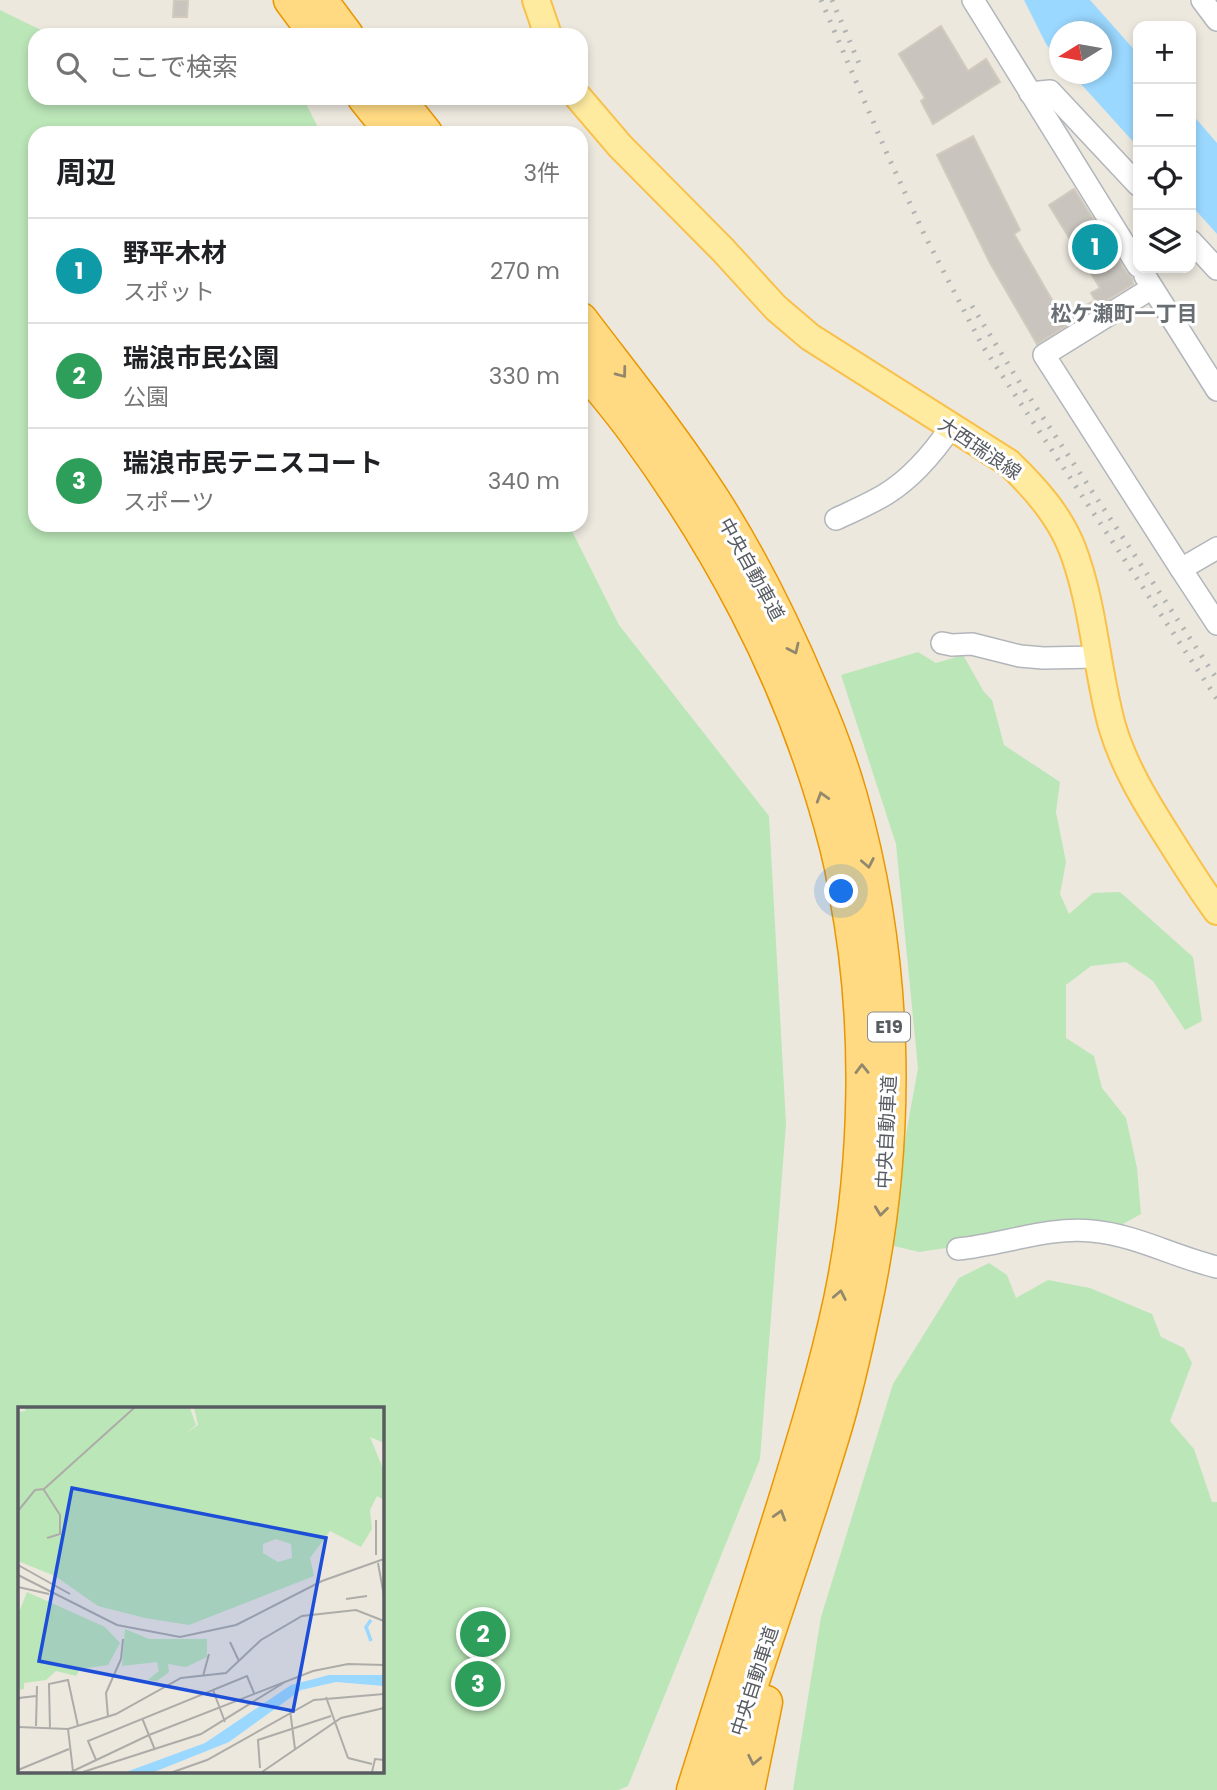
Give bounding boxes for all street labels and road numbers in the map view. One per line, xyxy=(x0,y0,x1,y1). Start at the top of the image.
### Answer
street label: 大西瑞浪線 xyxy=(933,411,1027,486)
street label: 中央自動車道 xyxy=(712,513,791,626)
road number: E19 xyxy=(868,1012,910,1042)
street label: 中央自動車道 xyxy=(870,1074,903,1190)
street label: 中央自動車道 xyxy=(724,1623,785,1740)

